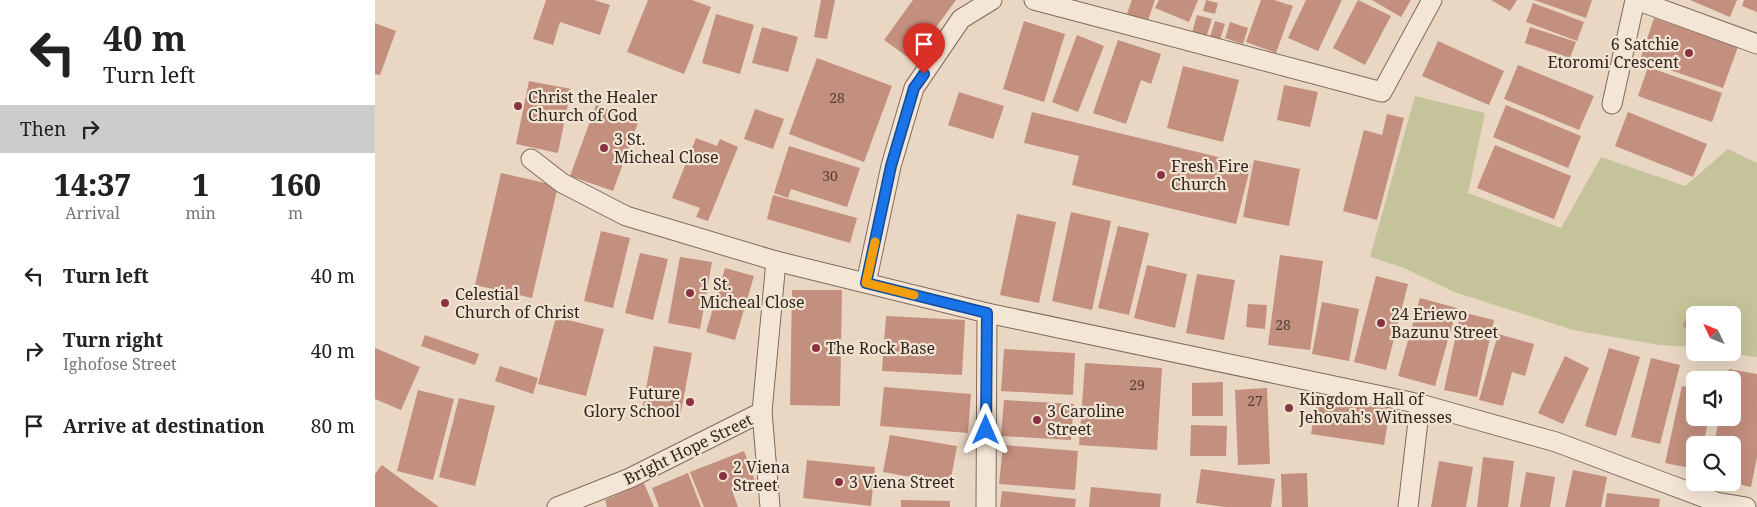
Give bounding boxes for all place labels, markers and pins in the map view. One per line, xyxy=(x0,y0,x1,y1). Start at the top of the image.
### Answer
pin xyxy=(903,23,945,74)
place label: 6 Satchie Etoromi Crescent xyxy=(1547,33,1679,73)
marker: 6 Satchie Etoromi Crescent xyxy=(1683,47,1695,59)
place label: Christ the Healer Church of God xyxy=(528,86,658,126)
marker: Christ the Healer Church of God xyxy=(512,100,524,112)
place label: 3 St. Micheal Close xyxy=(614,128,719,168)
marker: 3 St. Micheal Close xyxy=(598,142,610,154)
place label: Fresh Fire Church xyxy=(1171,155,1249,195)
marker: Fresh Fire Church xyxy=(1155,169,1167,181)
place label: 1 St. Micheal Close xyxy=(700,273,805,313)
place label: Celestial Church of Christ xyxy=(455,283,580,323)
marker: 1 St. Micheal Close xyxy=(684,287,696,299)
marker: Celestial Church of Christ xyxy=(439,297,451,309)
place label: 24 Eriewo Bazunu Street xyxy=(1391,303,1498,343)
marker: 24 Eriewo Bazunu Street xyxy=(1375,317,1387,329)
place label: The Rock Base xyxy=(826,337,935,359)
marker: The Rock Base xyxy=(810,342,822,354)
place label: Future Glory School xyxy=(583,382,680,422)
place label: Kingdom Hall of Jehovah's Witnesses xyxy=(1298,388,1452,428)
marker: Future Glory School xyxy=(684,396,696,408)
place label: 3 Caroline Street xyxy=(1047,400,1125,440)
marker: Kingdom Hall of Jehovah's Witnesses xyxy=(1283,402,1295,414)
marker: 3 Caroline Street xyxy=(1031,414,1043,426)
place label: 2 Viena Street xyxy=(733,456,790,496)
marker: 2 Viena Street xyxy=(717,470,729,482)
place label: 3 Viena Street xyxy=(849,471,955,493)
marker: 3 Viena Street xyxy=(833,476,845,488)

